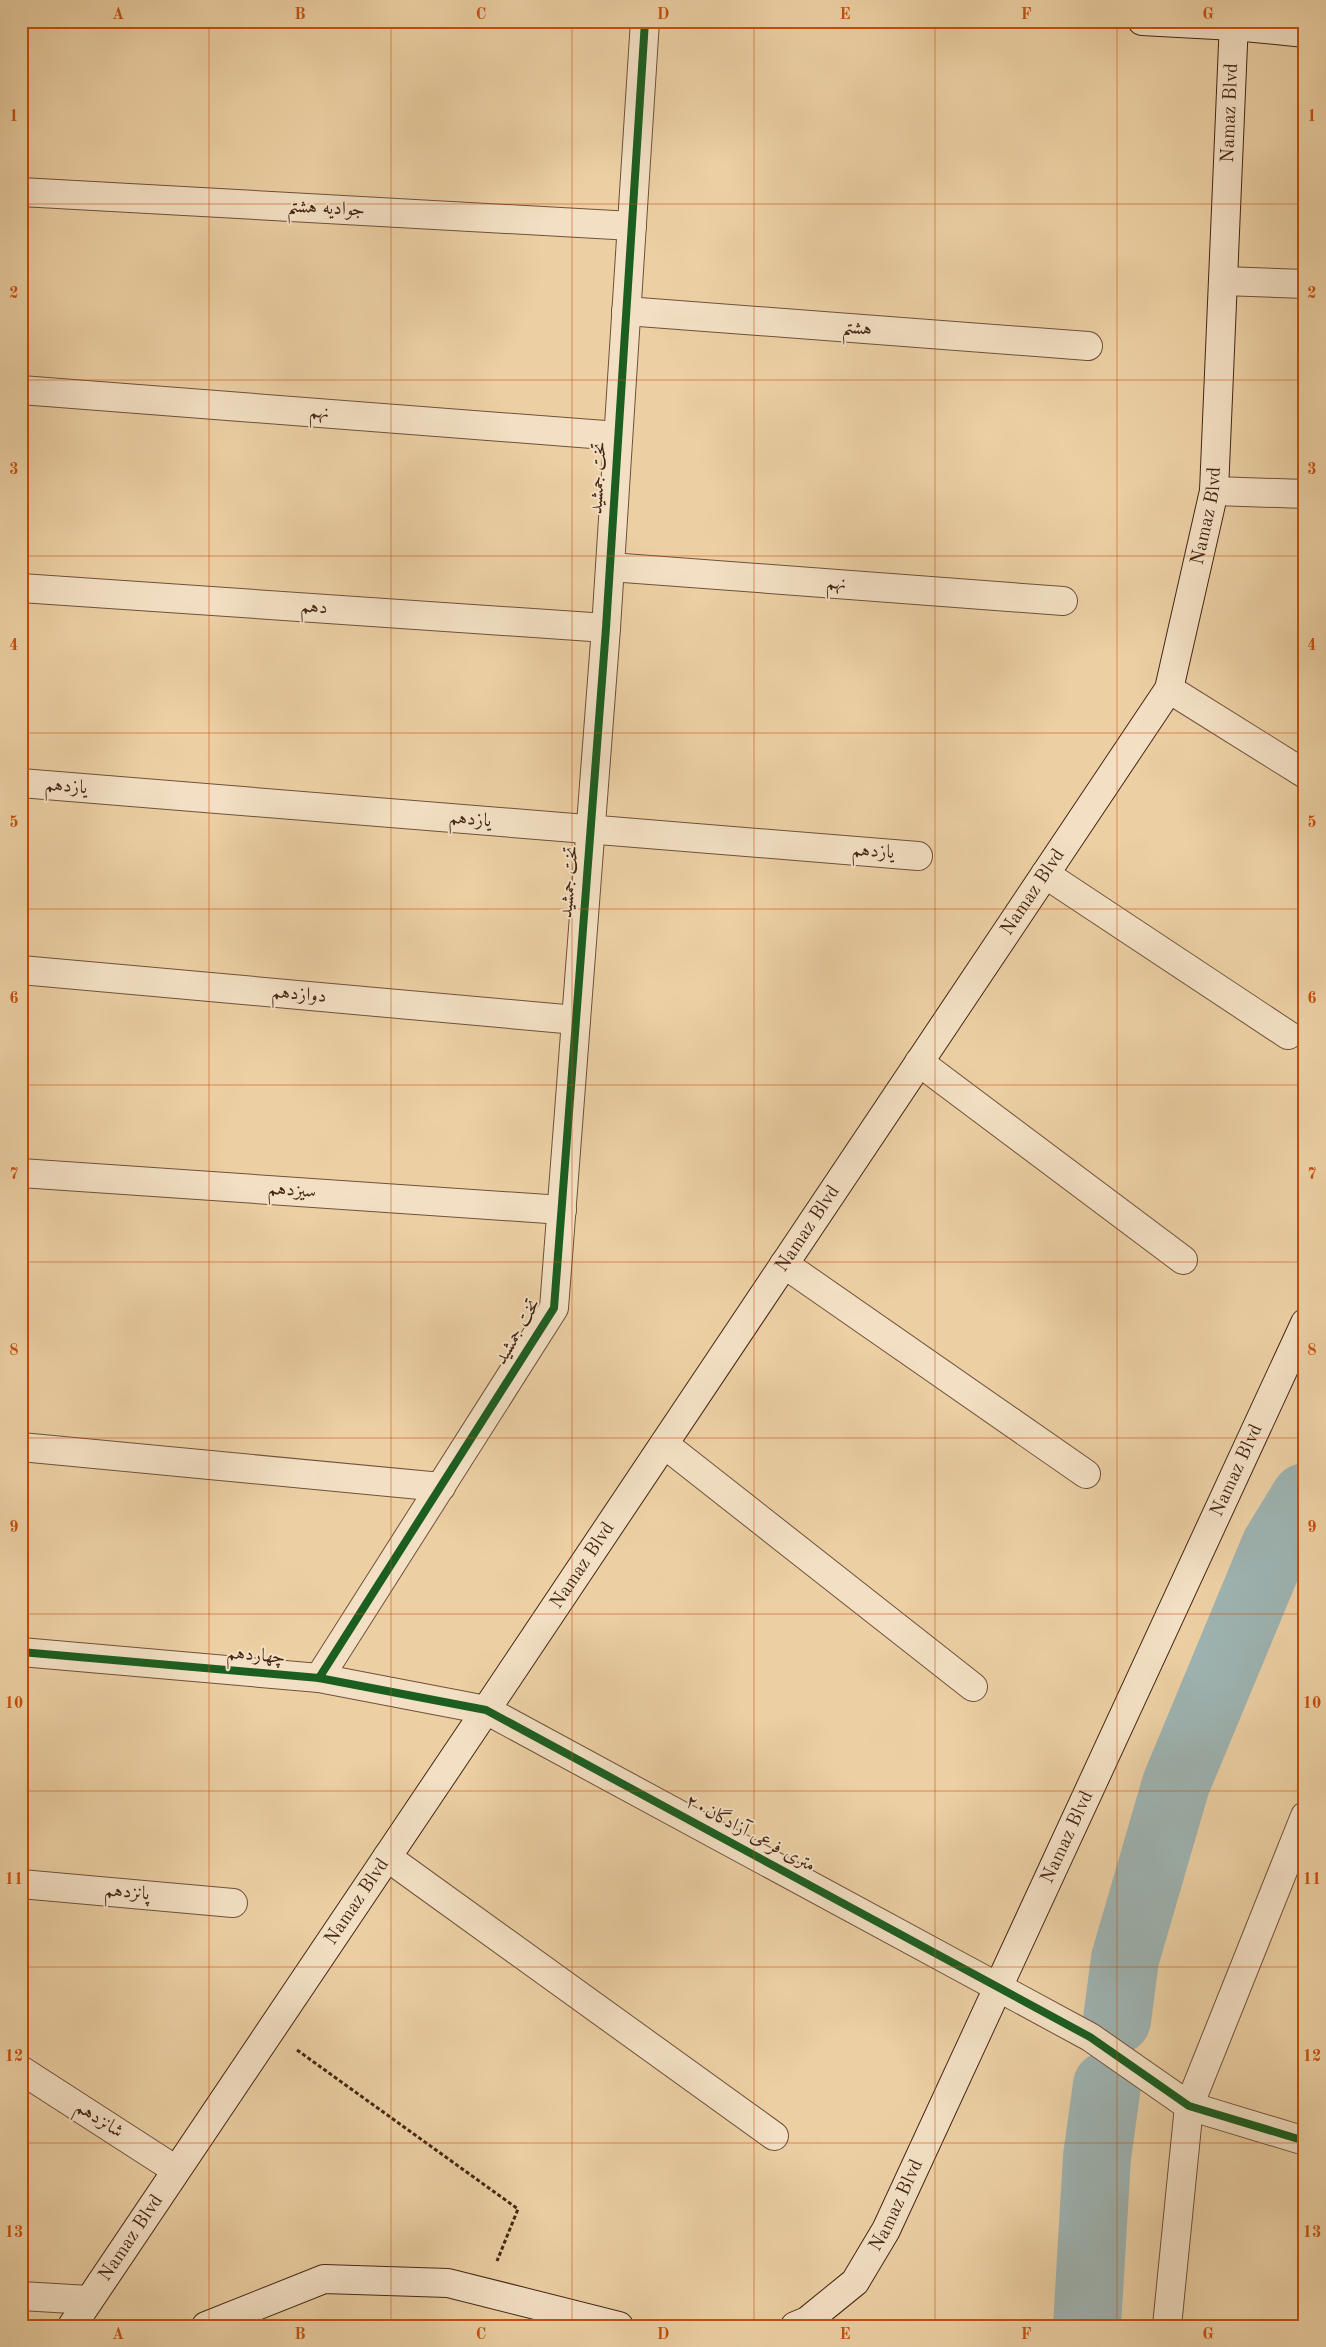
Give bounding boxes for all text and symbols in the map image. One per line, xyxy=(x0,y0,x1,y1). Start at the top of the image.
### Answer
text: A xyxy=(112,7,124,23)
text: B xyxy=(294,7,306,23)
text: C xyxy=(476,7,486,23)
text: D xyxy=(657,7,669,23)
text: E xyxy=(839,7,851,23)
text: F xyxy=(1021,7,1032,23)
text: G xyxy=(1202,7,1214,23)
street label: Namaz Blvd xyxy=(1218,63,1242,163)
text: 1 xyxy=(9,109,19,125)
text: 1 xyxy=(1307,109,1317,125)
street label: جوادیه هشتم xyxy=(286,197,365,229)
text: 2 xyxy=(9,286,19,302)
text: 2 xyxy=(1307,286,1317,302)
street label: هشتم xyxy=(841,318,873,348)
street label: نهم xyxy=(308,403,330,430)
street label: تخت جمشید xyxy=(587,441,610,515)
text: 3 xyxy=(9,462,19,478)
text: 3 xyxy=(1307,462,1317,478)
street label: Namaz Blvd xyxy=(1188,466,1225,567)
street label: نهم xyxy=(825,574,847,601)
street label: دهم xyxy=(299,598,328,625)
text: 4 xyxy=(9,638,19,654)
text: 4 xyxy=(1307,638,1317,654)
street label: یازدهم xyxy=(43,776,89,805)
street label: یازدهم xyxy=(447,809,493,838)
text: 5 xyxy=(9,815,19,831)
text: 5 xyxy=(1307,815,1317,831)
street label: یازدهم xyxy=(851,841,896,870)
street label: تخت جمشید xyxy=(556,845,583,919)
street label: Namaz Blvd xyxy=(997,846,1069,939)
street label: دوازدهم xyxy=(270,983,327,1014)
text: 6 xyxy=(9,991,19,1007)
text: 6 xyxy=(1307,991,1317,1007)
text: 7 xyxy=(9,1167,19,1183)
text: 7 xyxy=(1307,1167,1317,1183)
street label: سیزدهم xyxy=(267,1180,317,1209)
street label: Namaz Blvd xyxy=(772,1182,843,1276)
street label: تخت جمشید xyxy=(491,1295,544,1368)
text: 8 xyxy=(9,1343,19,1359)
text: 8 xyxy=(1307,1343,1317,1359)
street label: Namaz Blvd xyxy=(1207,1421,1266,1520)
street label: Namaz Blvd xyxy=(547,1519,618,1612)
text: 9 xyxy=(9,1520,19,1536)
text: 9 xyxy=(1307,1520,1317,1536)
street label: چهاردهم xyxy=(225,1644,286,1675)
text: 10 xyxy=(5,1696,23,1712)
text: 10 xyxy=(1303,1696,1321,1712)
street label: ۲۰متری فرعی آزادگان xyxy=(682,1788,820,1877)
street label: Namaz Blvd xyxy=(1038,1788,1097,1886)
street label: Namaz Blvd xyxy=(321,1855,393,1949)
text: 11 xyxy=(5,1872,23,1888)
text: 11 xyxy=(1303,1872,1321,1888)
street label: پانزدهم xyxy=(103,1882,152,1912)
text: 12 xyxy=(5,2049,23,2065)
text: 12 xyxy=(1303,2049,1321,2065)
street label: شانزدهم xyxy=(68,2098,126,2148)
street label: Namaz Blvd xyxy=(866,2157,927,2255)
street label: Namaz Blvd xyxy=(95,2191,167,2285)
text: 13 xyxy=(5,2225,23,2241)
text: 13 xyxy=(1303,2225,1321,2241)
text: A xyxy=(112,2327,124,2343)
text: B xyxy=(294,2327,306,2343)
text: C xyxy=(476,2327,486,2343)
text: D xyxy=(657,2327,669,2343)
text: E xyxy=(839,2327,851,2343)
text: F xyxy=(1021,2327,1032,2343)
text: G xyxy=(1202,2327,1214,2343)

